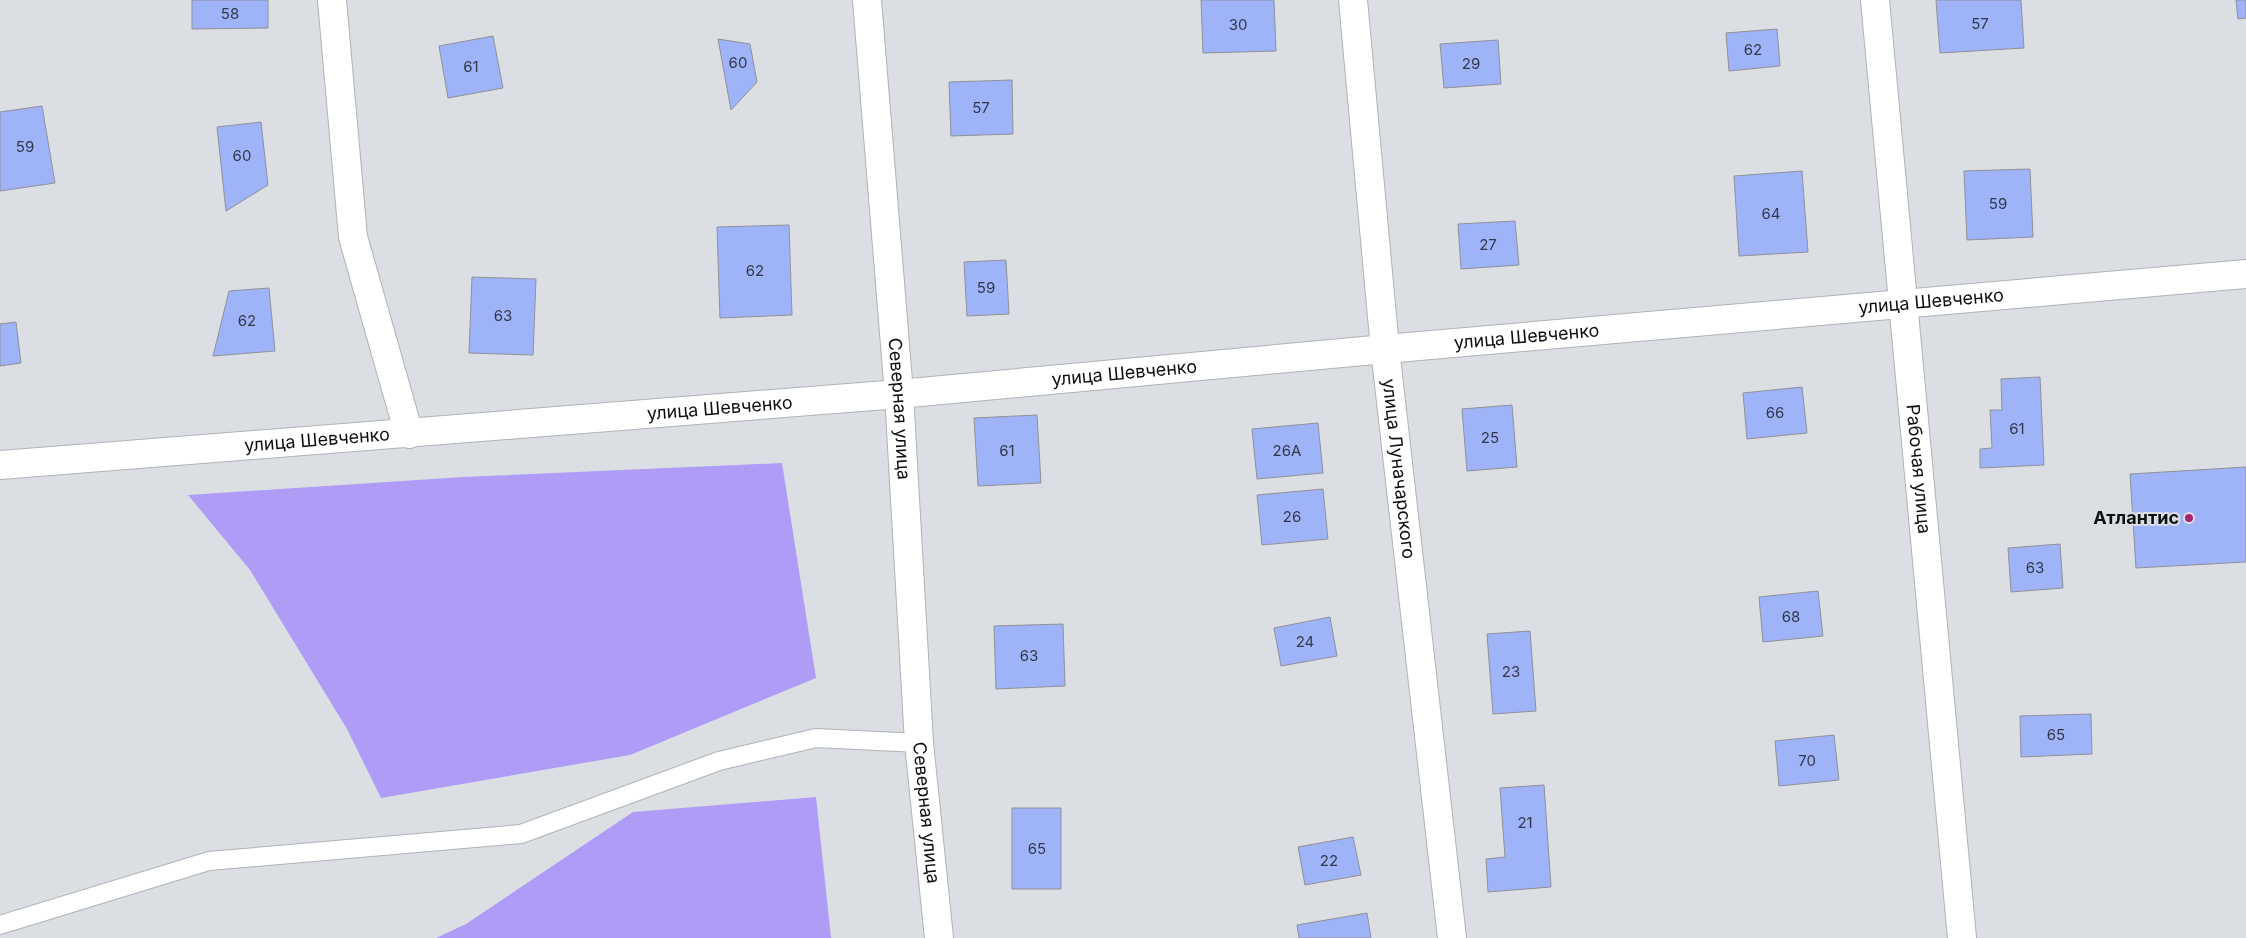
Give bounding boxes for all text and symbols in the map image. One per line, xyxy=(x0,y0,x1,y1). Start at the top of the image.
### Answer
house number: 58 xyxy=(221,4,239,23)
house number: 57 xyxy=(1971,14,1989,33)
house number: 30 xyxy=(1229,15,1247,34)
house number: 62 xyxy=(1744,40,1762,59)
house number: 60 xyxy=(729,53,747,72)
house number: 29 xyxy=(1462,54,1480,73)
house number: 61 xyxy=(463,57,479,76)
house number: 57 xyxy=(972,98,990,117)
house number: 59 xyxy=(16,137,34,156)
house number: 60 xyxy=(233,146,251,165)
house number: 59 xyxy=(1989,194,2007,213)
house number: 64 xyxy=(1762,204,1781,223)
house number: 27 xyxy=(1479,235,1497,254)
house number: 62 xyxy=(746,261,764,280)
house number: 59 xyxy=(977,278,995,297)
street label: улица Шевченко xyxy=(1857,284,2005,318)
house number: 63 xyxy=(494,306,512,325)
house number: 62 xyxy=(238,311,256,330)
street label: улица Шевченко xyxy=(1453,319,1600,353)
street label: Северная улица xyxy=(884,337,915,480)
street label: улица Шевченко xyxy=(1051,355,1198,390)
street label: улица Луначарского xyxy=(1378,378,1420,560)
street label: улица Шевченко xyxy=(646,391,793,424)
house number: 66 xyxy=(1766,403,1784,422)
street label: Рабочая улица xyxy=(1903,403,1935,535)
house number: 61 xyxy=(2009,419,2025,438)
street label: улица Шевченко xyxy=(243,423,391,456)
house number: 25 xyxy=(1481,428,1499,447)
house number: 61 xyxy=(999,441,1015,460)
house number: 26А xyxy=(1273,441,1301,460)
house number: 26 xyxy=(1283,507,1301,526)
place label: Атлантис xyxy=(2093,507,2179,528)
marker: Атлантис xyxy=(2183,512,2195,524)
house number: 63 xyxy=(2026,558,2044,577)
house number: 68 xyxy=(1782,607,1800,626)
house number: 24 xyxy=(1296,632,1314,651)
house number: 63 xyxy=(1020,646,1038,665)
house number: 23 xyxy=(1502,662,1520,681)
house number: 65 xyxy=(2047,725,2065,744)
street label: Северная улица xyxy=(909,741,944,885)
house number: 70 xyxy=(1798,751,1816,770)
house number: 21 xyxy=(1517,813,1533,832)
house number: 65 xyxy=(1028,839,1046,858)
house number: 22 xyxy=(1320,851,1338,870)

